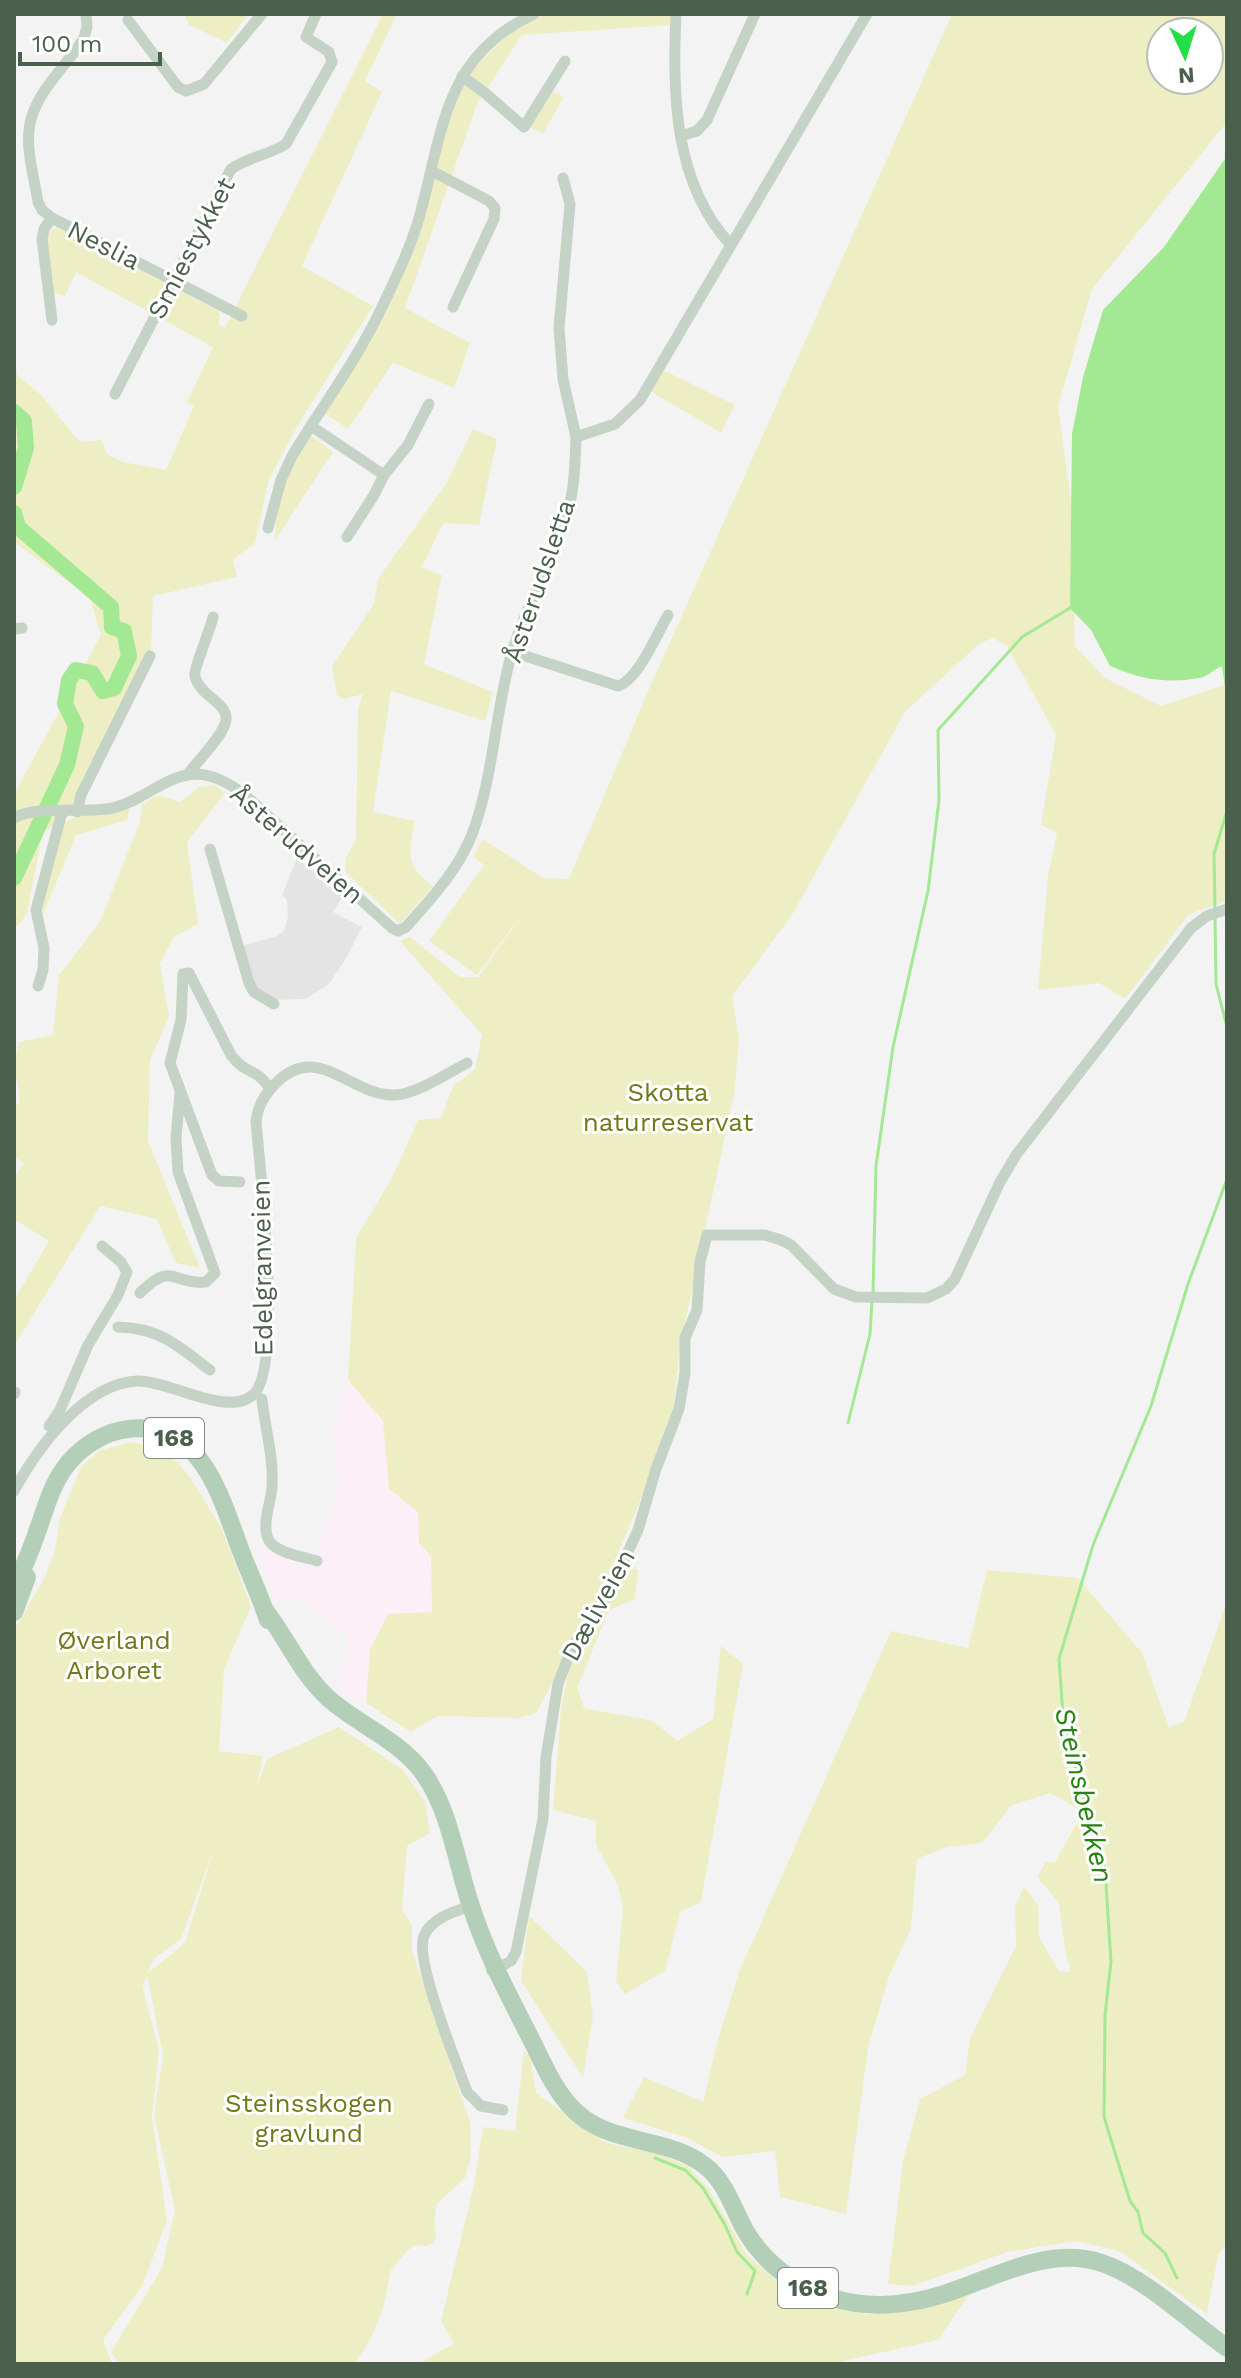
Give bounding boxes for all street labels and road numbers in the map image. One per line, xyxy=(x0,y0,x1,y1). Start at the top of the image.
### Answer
street label: Smiestykket xyxy=(141,172,241,324)
street label: Neslia xyxy=(63,214,145,276)
street label: Åsterudsletta xyxy=(497,495,581,667)
street label: Åsterudveien xyxy=(224,778,370,910)
street label: Edelgranveien xyxy=(245,1180,279,1356)
road number: 168 xyxy=(144,1418,204,1458)
street label: Dæliveien xyxy=(555,1544,641,1666)
road number: 168 xyxy=(778,2268,838,2308)

